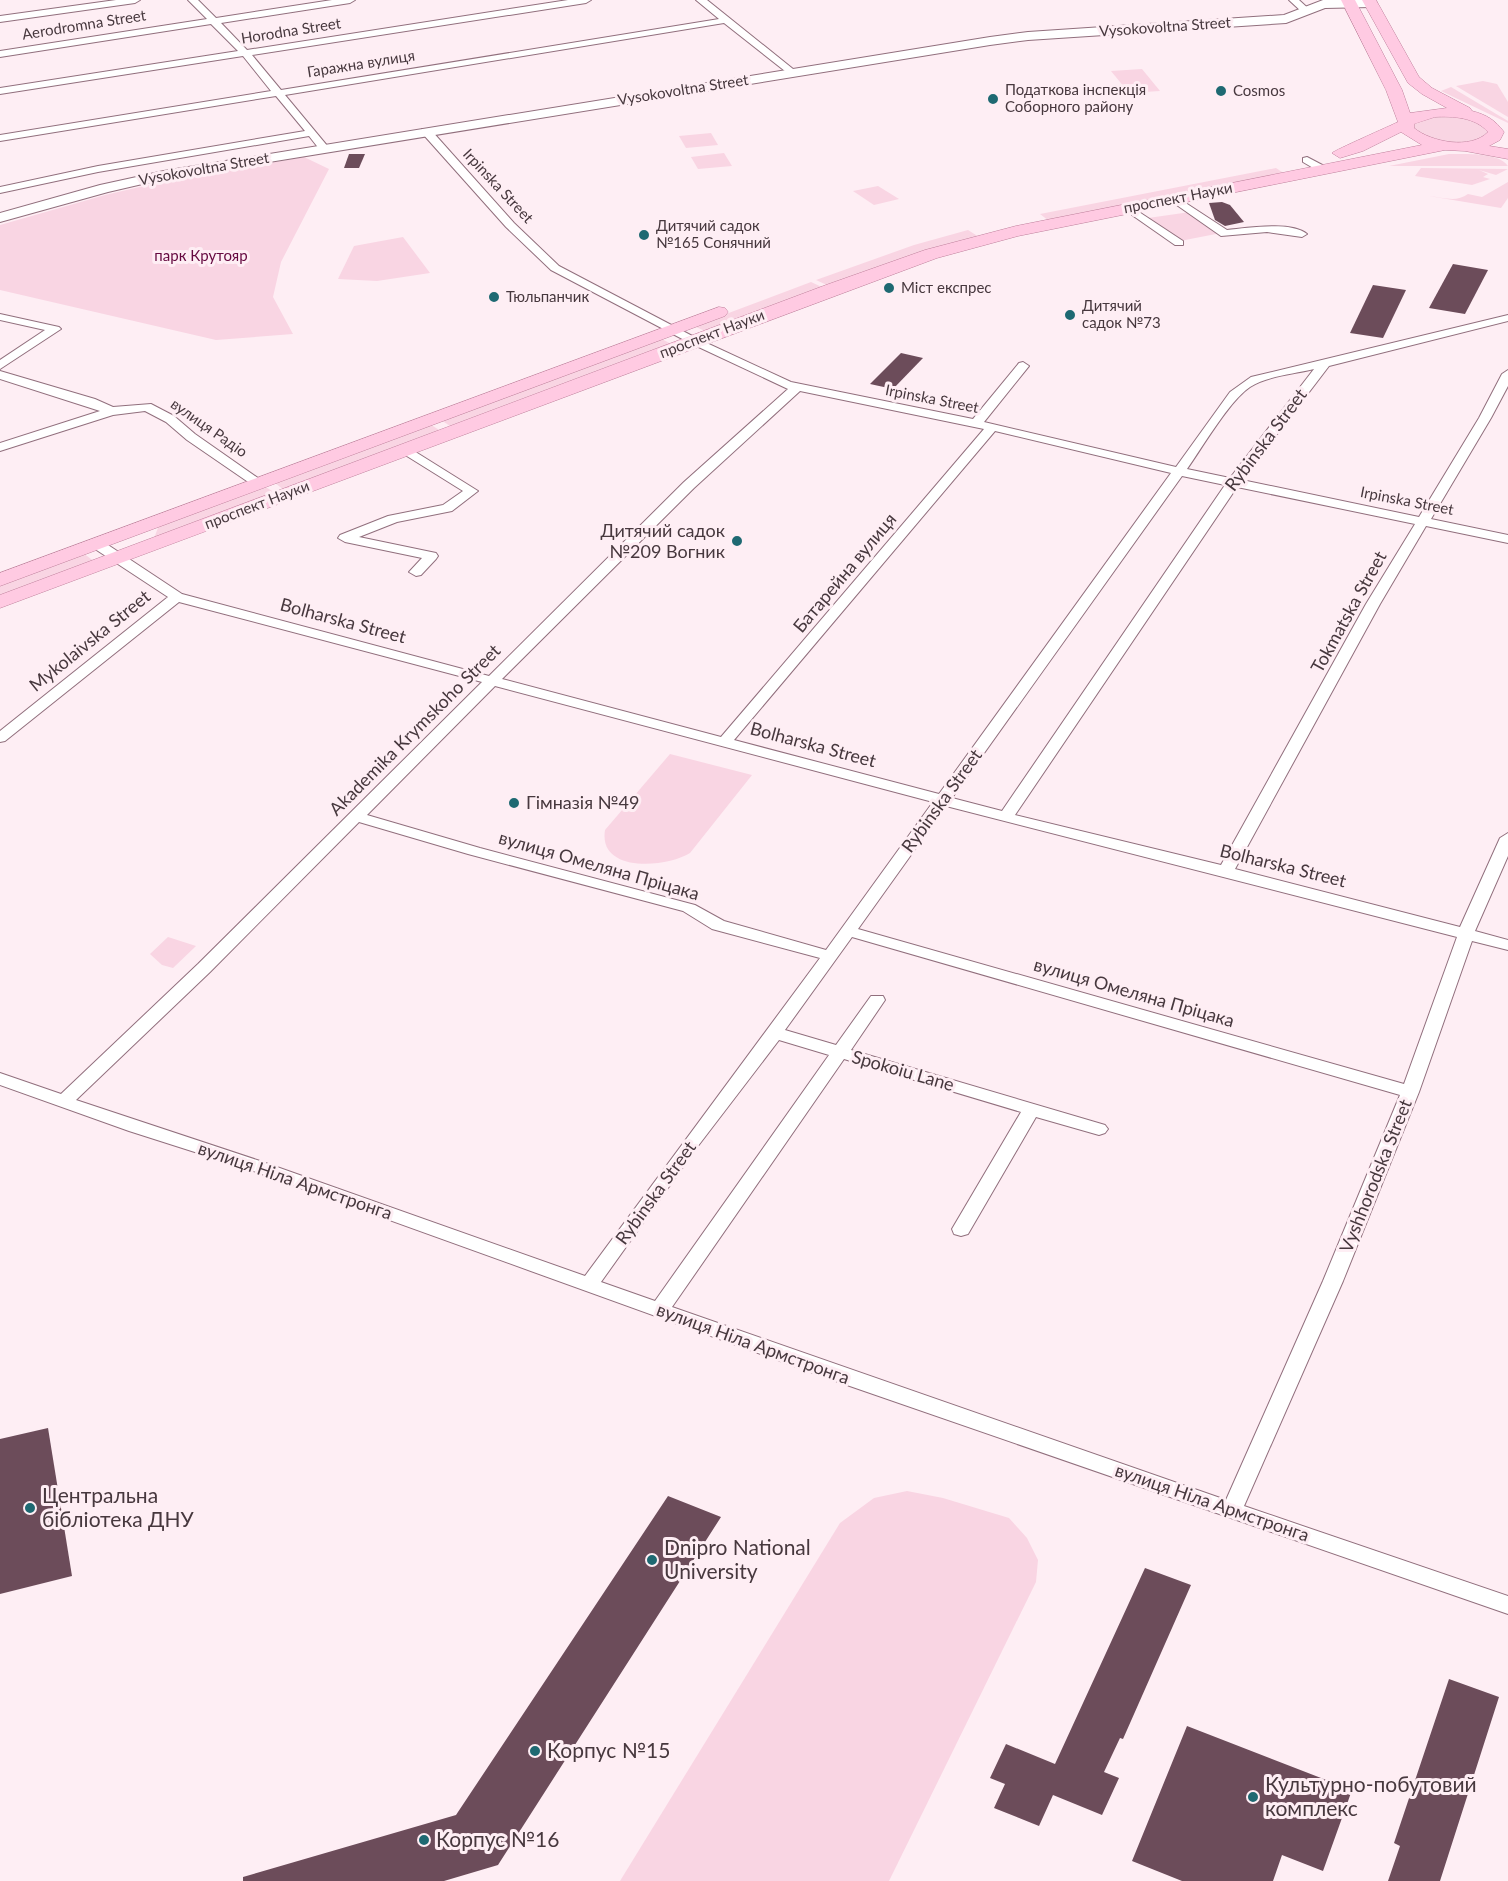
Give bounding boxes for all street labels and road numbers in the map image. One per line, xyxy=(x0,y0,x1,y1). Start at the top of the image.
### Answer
street label: Aerodromna Street xyxy=(21,5,148,43)
street label: Vysokovoltna Street xyxy=(1098,12,1232,40)
street label: Horodna Street xyxy=(240,13,343,47)
street label: Гаражна вулиця xyxy=(306,46,416,80)
street label: Vysokovoltna Street xyxy=(616,70,750,108)
street label: Irpinska Street xyxy=(460,144,538,227)
street label: Vysokovoltna Street xyxy=(137,148,271,188)
street label: проспект Науки xyxy=(1122,178,1234,216)
street label: проспект Науки xyxy=(657,305,767,361)
street label: Irpinska Street xyxy=(884,380,981,416)
street label: Rybinska Street xyxy=(1220,383,1311,495)
street label: вулиця Радіо xyxy=(168,394,251,460)
street label: проспект Науки xyxy=(202,476,312,532)
street label: Irpinska Street xyxy=(1359,482,1456,518)
street label: Батарейна вулиця xyxy=(788,508,901,637)
street label: Tokmatska Street xyxy=(1306,546,1391,676)
street label: Mykolaivska Street xyxy=(24,584,155,696)
street label: Bolharska Street xyxy=(278,593,409,648)
street label: Akademika Krymskoho Street xyxy=(324,639,505,819)
street label: Bolharska Street xyxy=(748,717,879,772)
street label: Rybinska Street xyxy=(896,744,986,856)
street label: вулиця Омеляна Пріцака xyxy=(497,826,702,904)
street label: Bolharska Street xyxy=(1218,839,1349,891)
street label: вулиця Омеляна Пріцака xyxy=(1032,953,1237,1031)
street label: Spokoiu Lane xyxy=(850,1045,957,1095)
street label: Vyshhorodska Street xyxy=(1334,1095,1416,1255)
street label: вулиця Ніла Армстронга xyxy=(195,1136,395,1224)
street label: Rybinska Street xyxy=(610,1136,700,1248)
street label: вулиця Ніла Армстронга xyxy=(654,1298,853,1388)
street label: вулиця Ніла Армстронга xyxy=(1112,1458,1312,1546)

